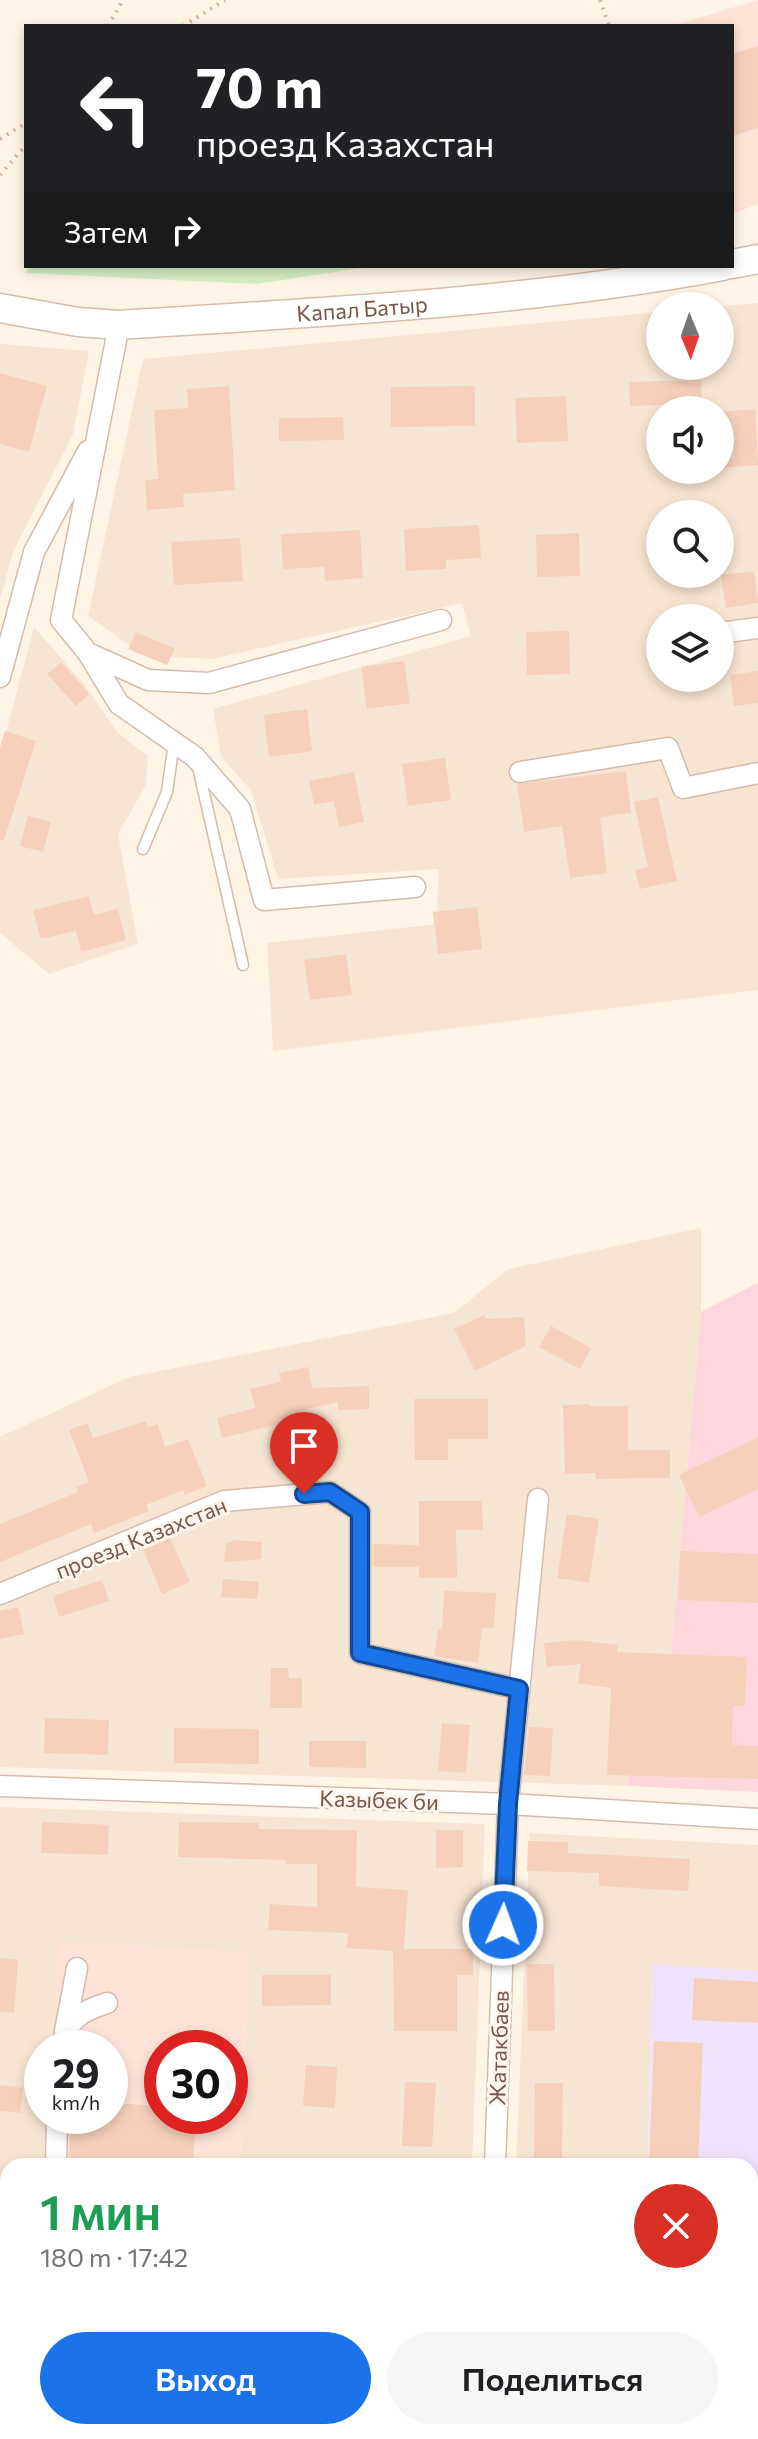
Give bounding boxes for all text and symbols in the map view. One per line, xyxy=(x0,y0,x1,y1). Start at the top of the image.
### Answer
text: 70 m xyxy=(196,51,323,120)
icon: left xyxy=(64,56,168,160)
text: проезд Казахстан xyxy=(196,120,495,164)
icon: right xyxy=(164,208,208,252)
text: Затем xyxy=(64,212,148,249)
street label: Капал Батыр xyxy=(296,290,429,327)
north arrow xyxy=(646,292,734,380)
map controls xyxy=(646,292,734,692)
button: sound xyxy=(646,396,734,484)
button: search xyxy=(646,500,734,588)
button: layers xyxy=(646,604,734,692)
pin xyxy=(270,1412,338,1494)
icon: arrive xyxy=(282,1424,326,1468)
street label: проезд Казахстан xyxy=(51,1491,230,1584)
street label: Казыбек би xyxy=(319,1784,439,1815)
position arrow xyxy=(461,1883,545,1967)
street label: Жатакбаев xyxy=(483,1990,514,2106)
speed limit sign: 30 xyxy=(144,2030,248,2134)
text: 29 xyxy=(52,2047,100,2096)
text: km/h xyxy=(52,2090,100,2114)
text: 1 мин xyxy=(40,2181,161,2240)
button: close xyxy=(634,2184,718,2268)
text: 180 m · 17:42 xyxy=(40,2241,188,2272)
button: Выход xyxy=(40,2332,371,2424)
button: Поделиться xyxy=(387,2332,718,2424)

